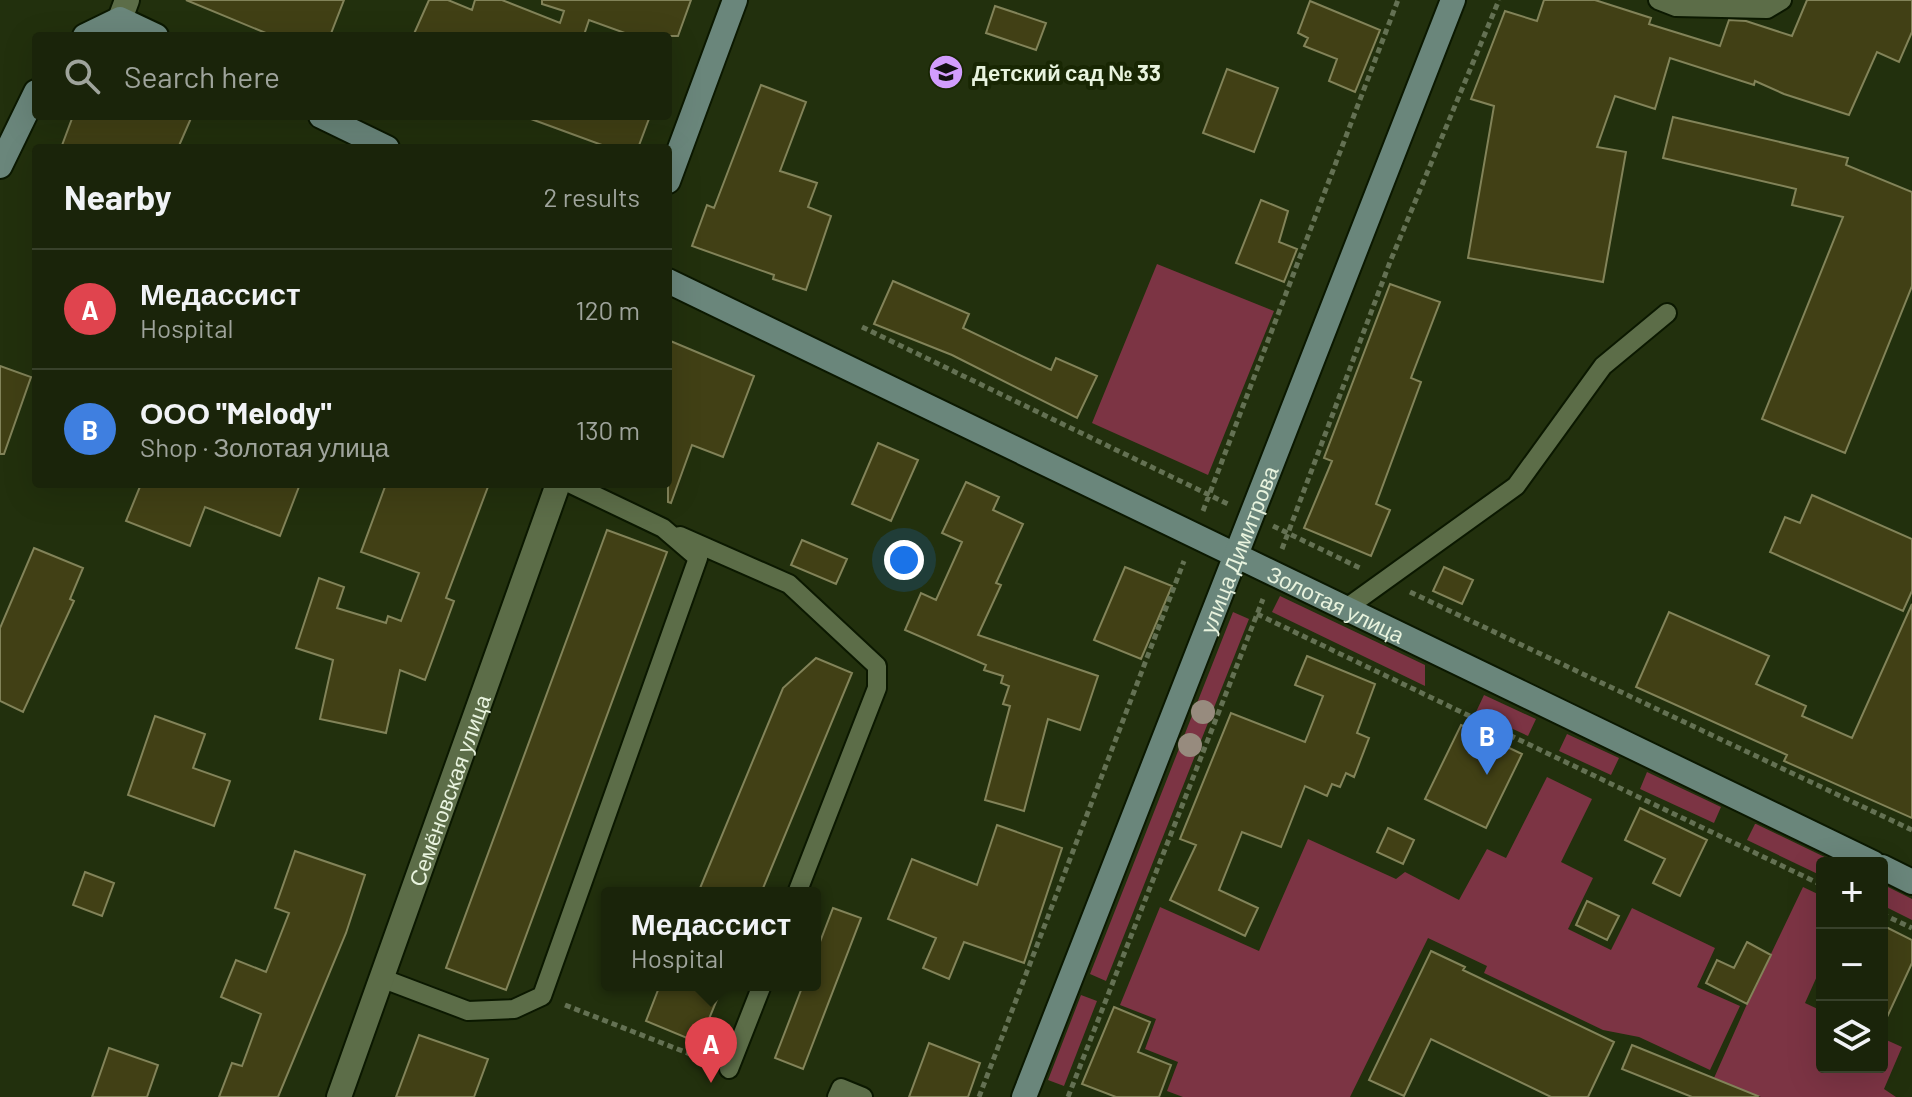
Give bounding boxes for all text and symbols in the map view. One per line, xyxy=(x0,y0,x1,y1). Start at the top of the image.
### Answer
search box xyxy=(32,32,672,120)
school or university icon: Детский сад № 33 xyxy=(927,53,965,91)
icon: search xyxy=(60,54,104,98)
text: Search here xyxy=(124,58,280,94)
place label: Детский сад № 33 xyxy=(972,59,1161,86)
text: Nearby xyxy=(64,176,172,217)
text: 2 results xyxy=(544,181,640,212)
text: Медассист xyxy=(140,275,301,311)
text: A xyxy=(81,294,99,325)
text: 120 m xyxy=(576,294,640,325)
text: Hospital xyxy=(140,312,233,343)
text: ООО "Melody" xyxy=(140,394,332,430)
text: B xyxy=(82,414,98,445)
text: 130 m xyxy=(576,414,640,445)
text: Shop · Золотая улица xyxy=(140,431,389,462)
street label: улица Димитрова xyxy=(1194,461,1283,637)
your location xyxy=(884,540,924,580)
street label: Золотая улица xyxy=(1263,560,1410,648)
street label: Семёновская улица xyxy=(403,690,495,889)
pin: B xyxy=(1461,709,1513,775)
map controls xyxy=(1816,857,1888,1073)
button: + xyxy=(1816,857,1888,929)
popup xyxy=(601,887,821,991)
text: Медассист xyxy=(631,905,791,941)
button: − xyxy=(1816,929,1888,1001)
text: Hospital xyxy=(631,942,724,973)
button: layers xyxy=(1816,1001,1888,1073)
pin: A xyxy=(685,1017,737,1083)

